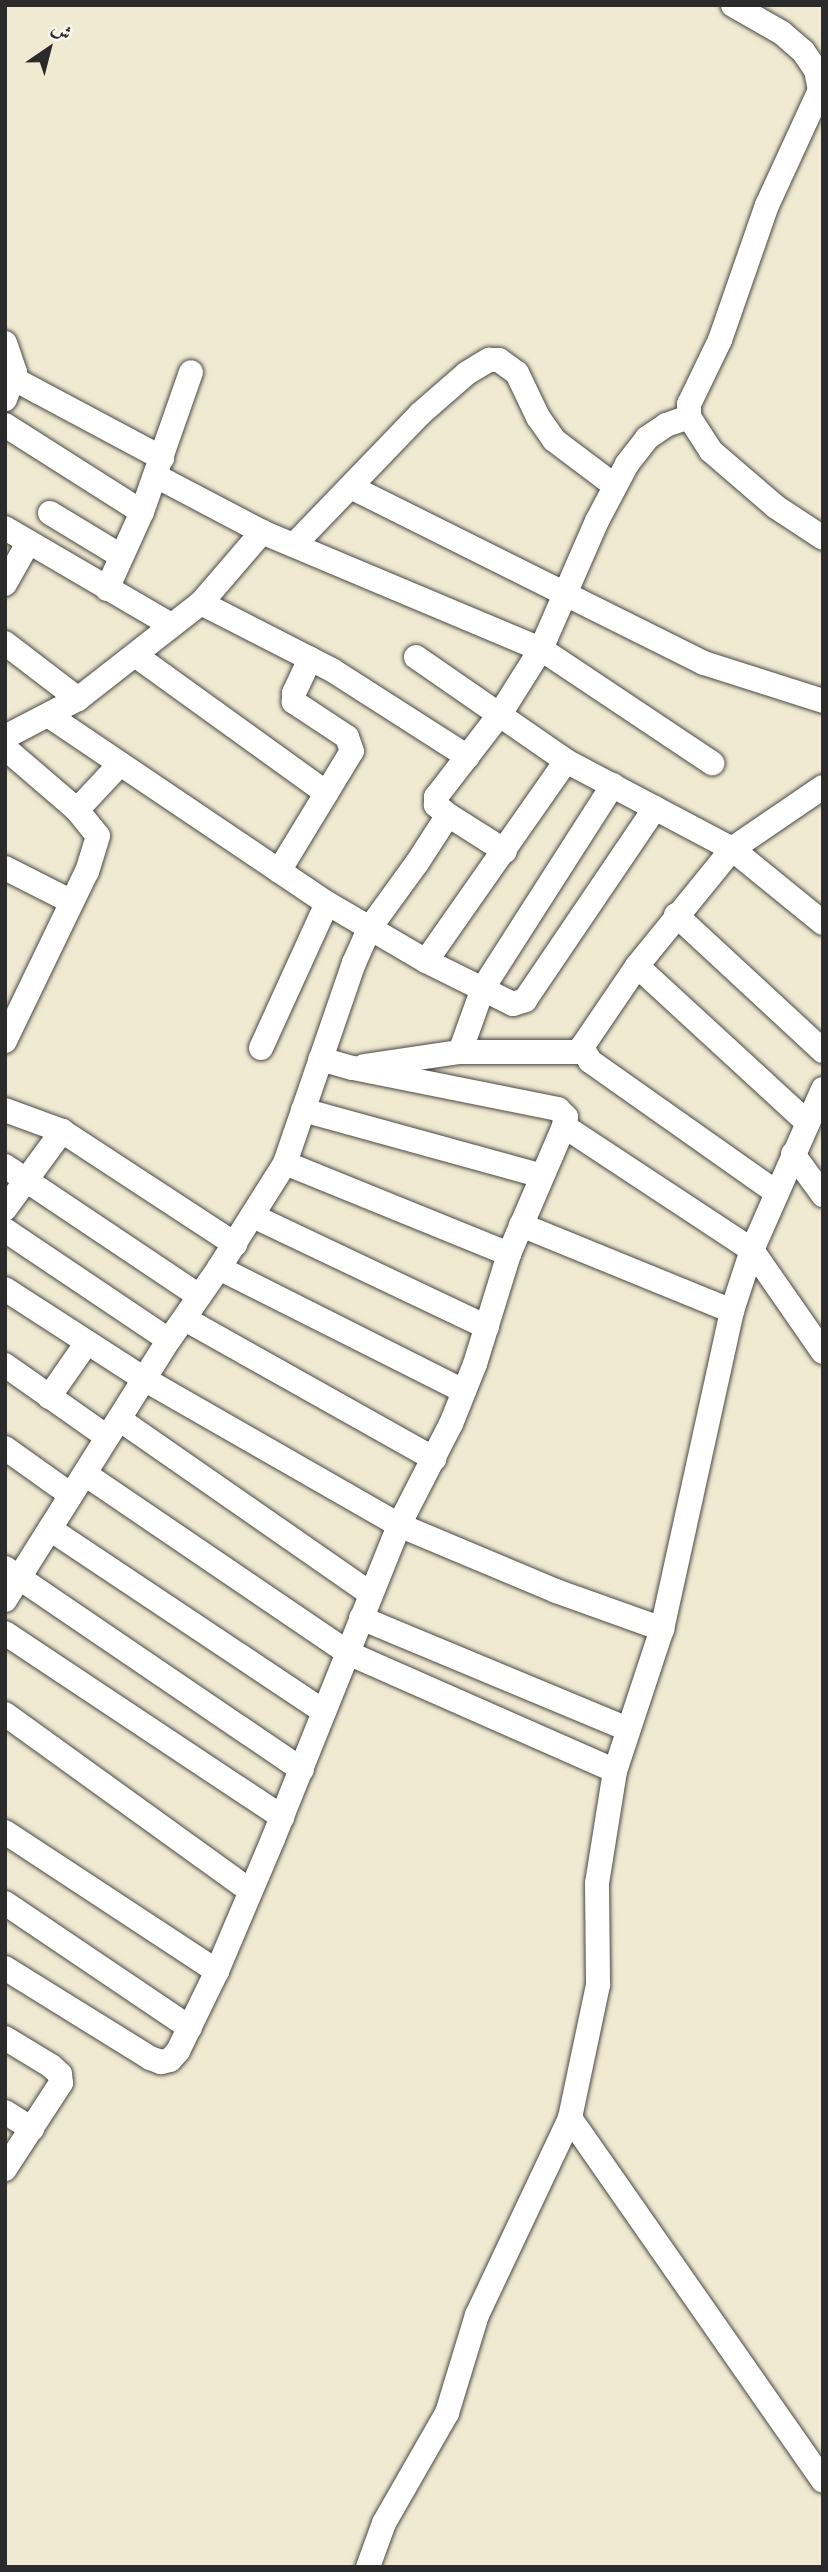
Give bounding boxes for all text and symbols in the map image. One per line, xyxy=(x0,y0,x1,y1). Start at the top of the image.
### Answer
north arrow xyxy=(14,14,84,84)
text: ش xyxy=(46,17,76,47)

